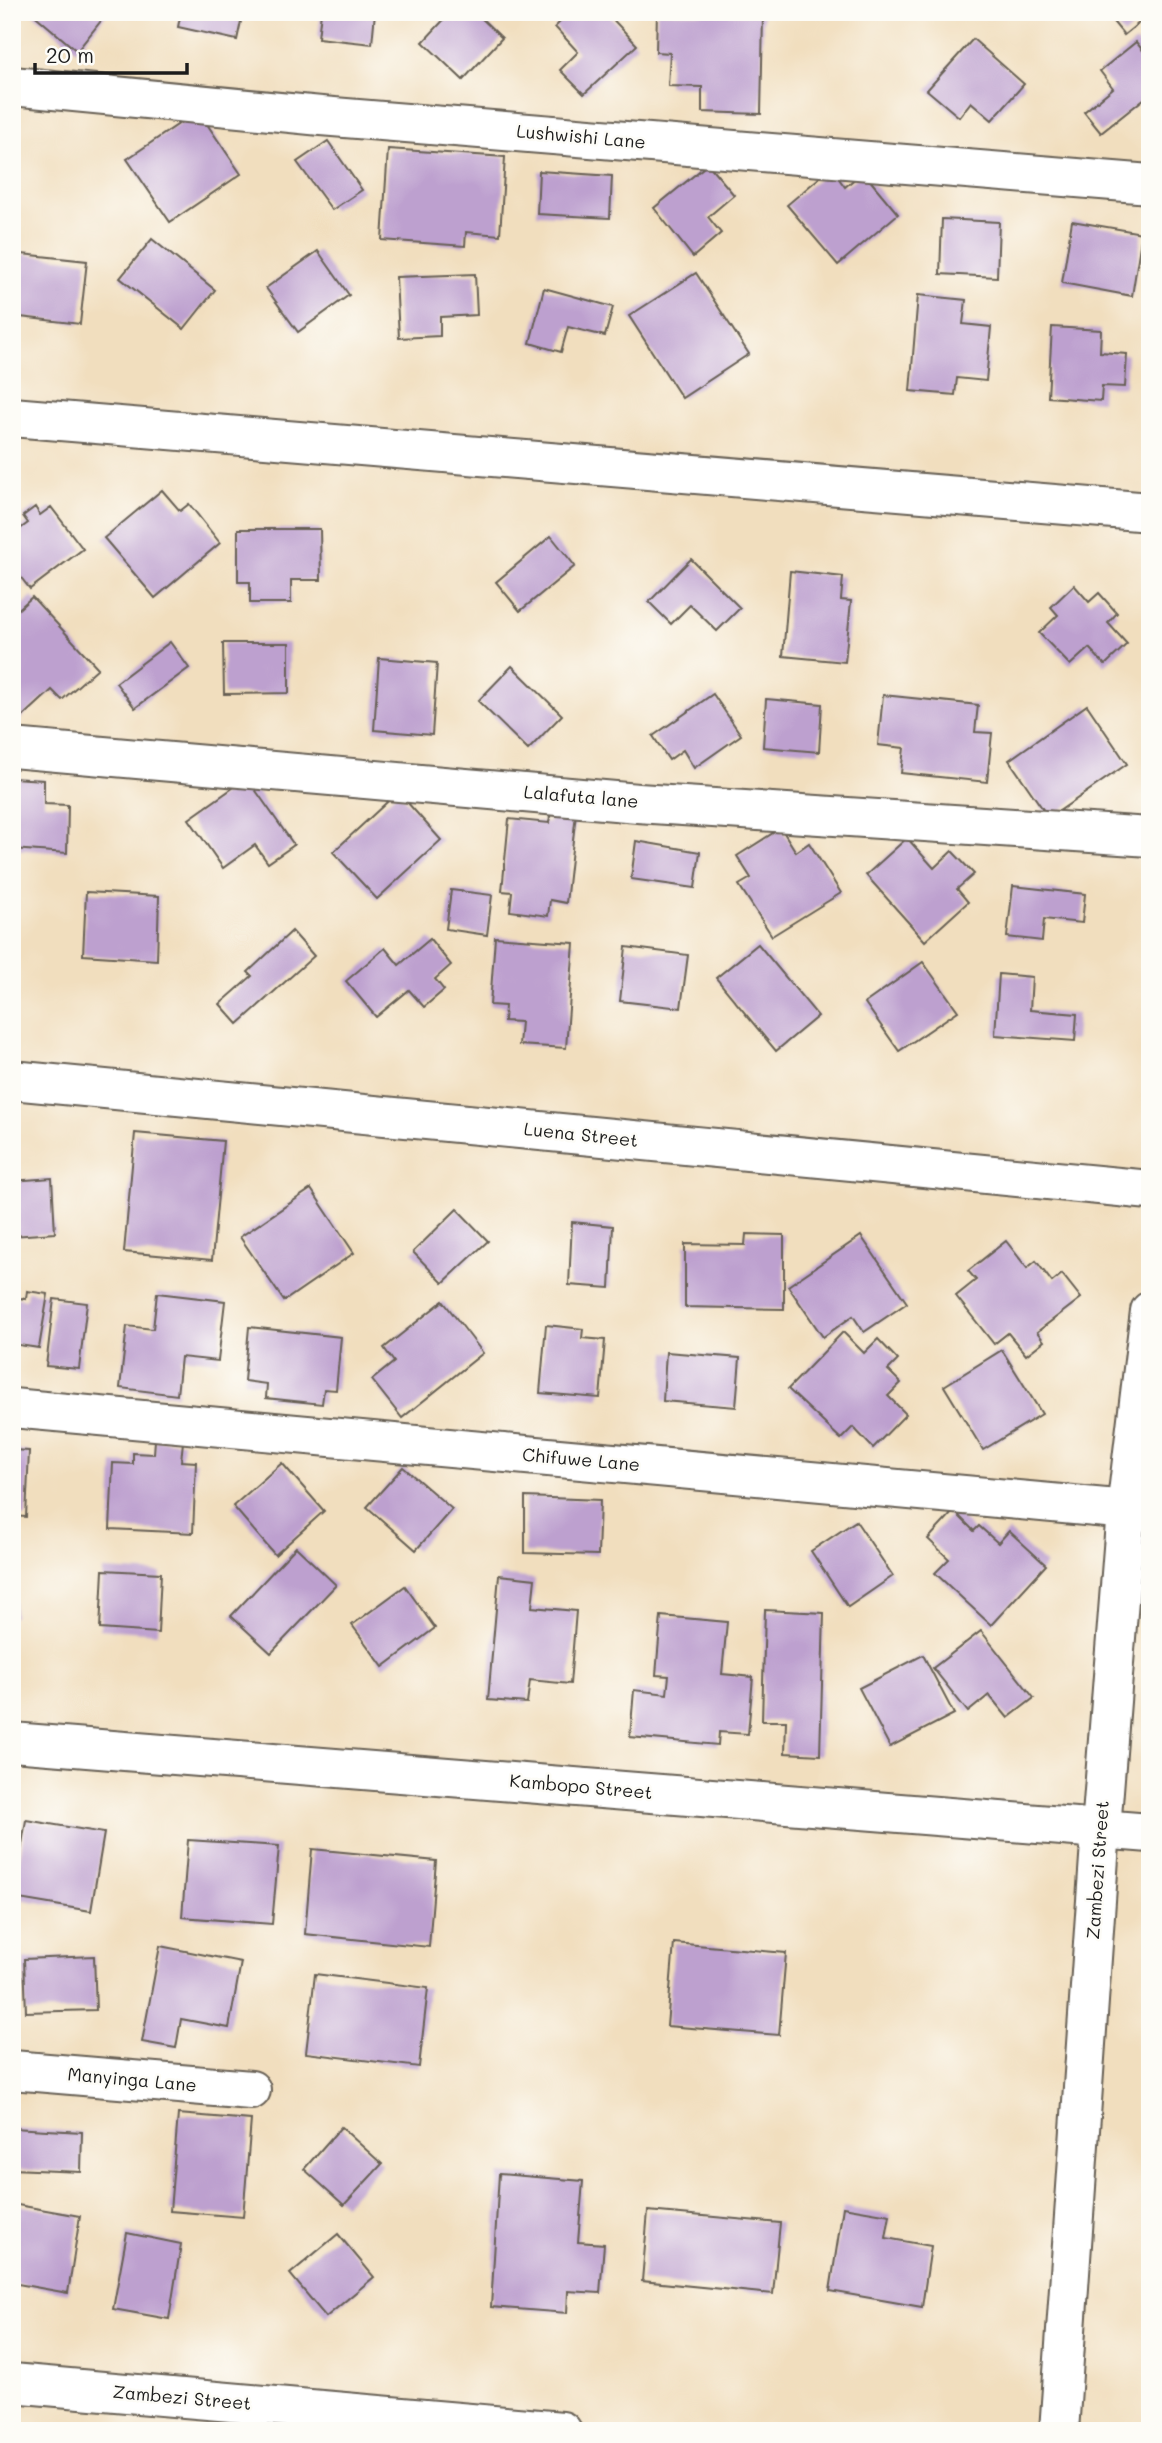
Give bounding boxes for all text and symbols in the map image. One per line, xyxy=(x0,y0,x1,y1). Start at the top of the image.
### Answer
scale bar xyxy=(35,32,187,76)
text: 20 m xyxy=(46,41,94,68)
street label: Lushwishi Lane xyxy=(515,118,647,154)
street label: Lalafuta lane xyxy=(523,779,639,813)
street label: Luena Street xyxy=(523,1116,639,1152)
street label: Chifuwe Lane xyxy=(521,1442,641,1476)
street label: Kambopo Street xyxy=(509,1768,654,1804)
street label: Zambezi Street xyxy=(1080,1800,1114,1940)
street label: Manyinga Lane xyxy=(66,2061,198,2097)
street label: Zambezi Street xyxy=(112,2379,252,2415)

